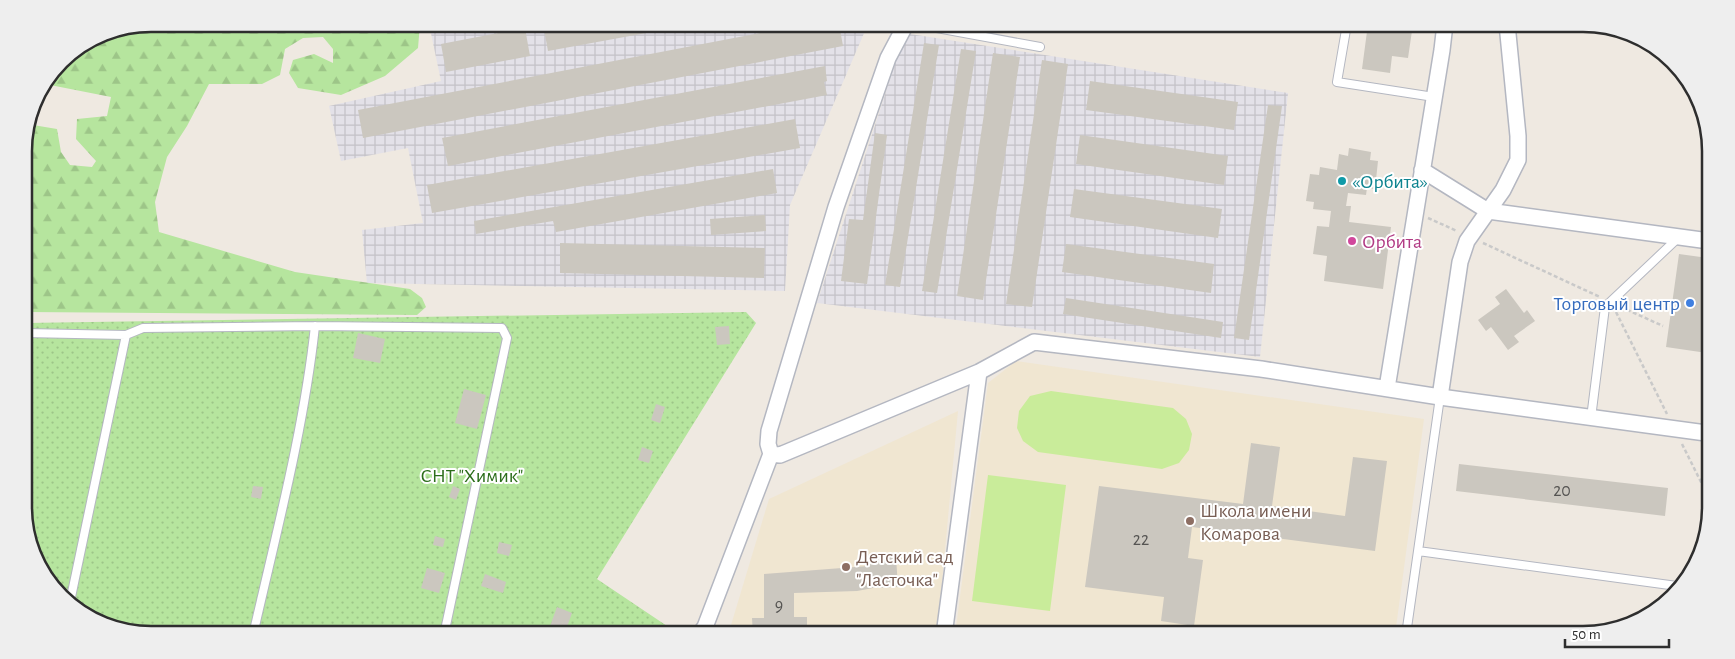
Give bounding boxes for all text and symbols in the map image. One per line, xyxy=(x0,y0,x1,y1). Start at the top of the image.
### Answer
place label: «Орбита» xyxy=(1352,172,1428,192)
marker: «Орбита» xyxy=(1336,175,1348,187)
place label: Орбита xyxy=(1362,232,1422,252)
marker: Орбита xyxy=(1346,235,1358,247)
place label: Торговый центр xyxy=(1553,294,1680,314)
marker: Торговый центр xyxy=(1684,297,1696,309)
park label: СНТ "Химик" xyxy=(421,466,523,486)
house number: 20 xyxy=(1553,482,1571,500)
place label: Школа имени Комарова xyxy=(1200,501,1312,544)
marker: Школа имени Комарова xyxy=(1184,515,1196,527)
house number: 22 xyxy=(1133,531,1149,549)
place label: Детский сад "Ласточка" xyxy=(856,547,954,590)
marker: Детский сад "Ласточка" xyxy=(840,561,852,573)
house number: 9 xyxy=(775,597,783,615)
scale bar xyxy=(1565,616,1669,648)
text: 50 m xyxy=(1572,627,1601,642)

